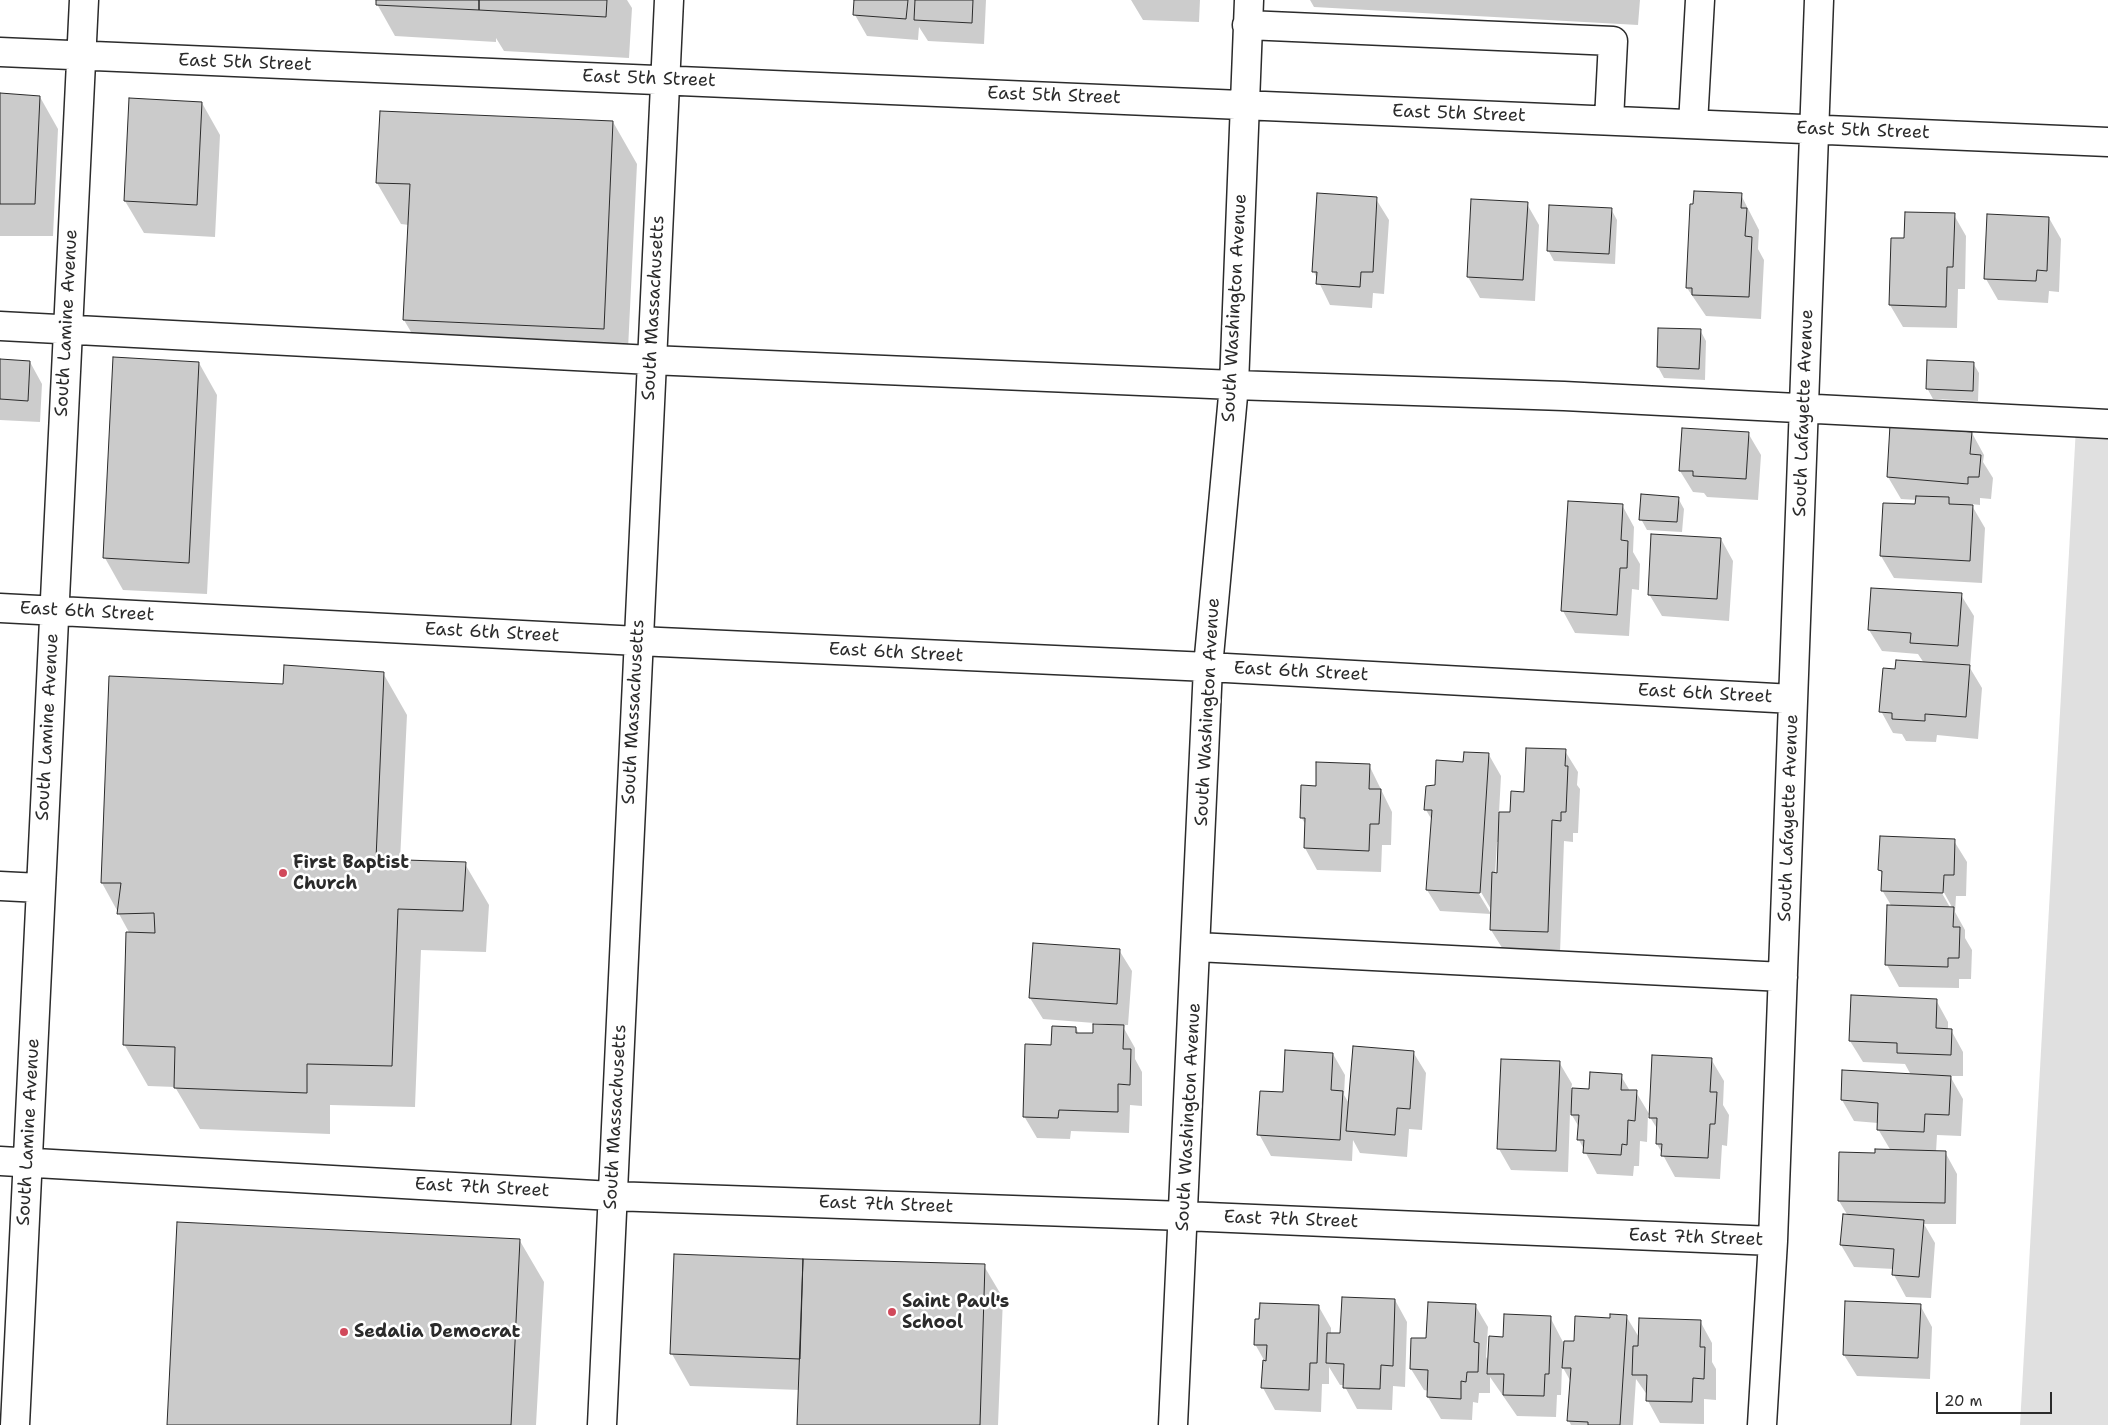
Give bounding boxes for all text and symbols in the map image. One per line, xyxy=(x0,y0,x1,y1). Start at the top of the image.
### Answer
street label: East 5th Street xyxy=(178,50,312,76)
street label: East 5th Street xyxy=(582,66,716,92)
street label: East 5th Street xyxy=(987,83,1121,109)
street label: East 5th Street xyxy=(1392,101,1526,127)
street label: East 5th Street xyxy=(1796,118,1930,144)
street label: South Washington Avenue xyxy=(1218,193,1252,423)
street label: South Massachusetts xyxy=(638,215,670,401)
street label: South Lamine Avenue xyxy=(51,229,83,417)
street label: South Lafayette Avenue xyxy=(1790,309,1818,517)
street label: South Washington Avenue xyxy=(1191,597,1225,827)
street label: East 6th Street xyxy=(19,598,155,626)
street label: East 6th Street xyxy=(424,619,560,647)
street label: South Massachusetts xyxy=(618,619,650,805)
street label: South Lamine Avenue xyxy=(32,633,64,821)
street label: East 6th Street xyxy=(828,639,964,667)
street label: East 6th Street xyxy=(1233,658,1369,686)
street label: East 6th Street xyxy=(1637,680,1773,708)
street label: South Lafayette Avenue xyxy=(1775,714,1803,922)
place label: First Baptist Church xyxy=(293,852,409,894)
marker: First Baptist Church xyxy=(277,867,289,879)
street label: South Washington Avenue xyxy=(1172,1002,1206,1232)
street label: South Massachusetts xyxy=(600,1024,632,1210)
street label: South Lamine Avenue xyxy=(13,1038,45,1226)
street label: East 7th Street xyxy=(414,1174,550,1202)
street label: East 7th Street xyxy=(818,1192,954,1218)
street label: East 7th Street xyxy=(1223,1207,1359,1233)
street label: East 7th Street xyxy=(1628,1225,1764,1251)
place label: Saint Paul's School xyxy=(902,1291,1009,1334)
marker: Saint Paul's School xyxy=(886,1306,898,1318)
place label: Sedalia Democrat xyxy=(354,1321,520,1343)
marker: Sedalia Democrat xyxy=(338,1326,350,1338)
scale bar xyxy=(1938,1382,2054,1414)
text: 20 m xyxy=(1944,1391,1983,1411)

